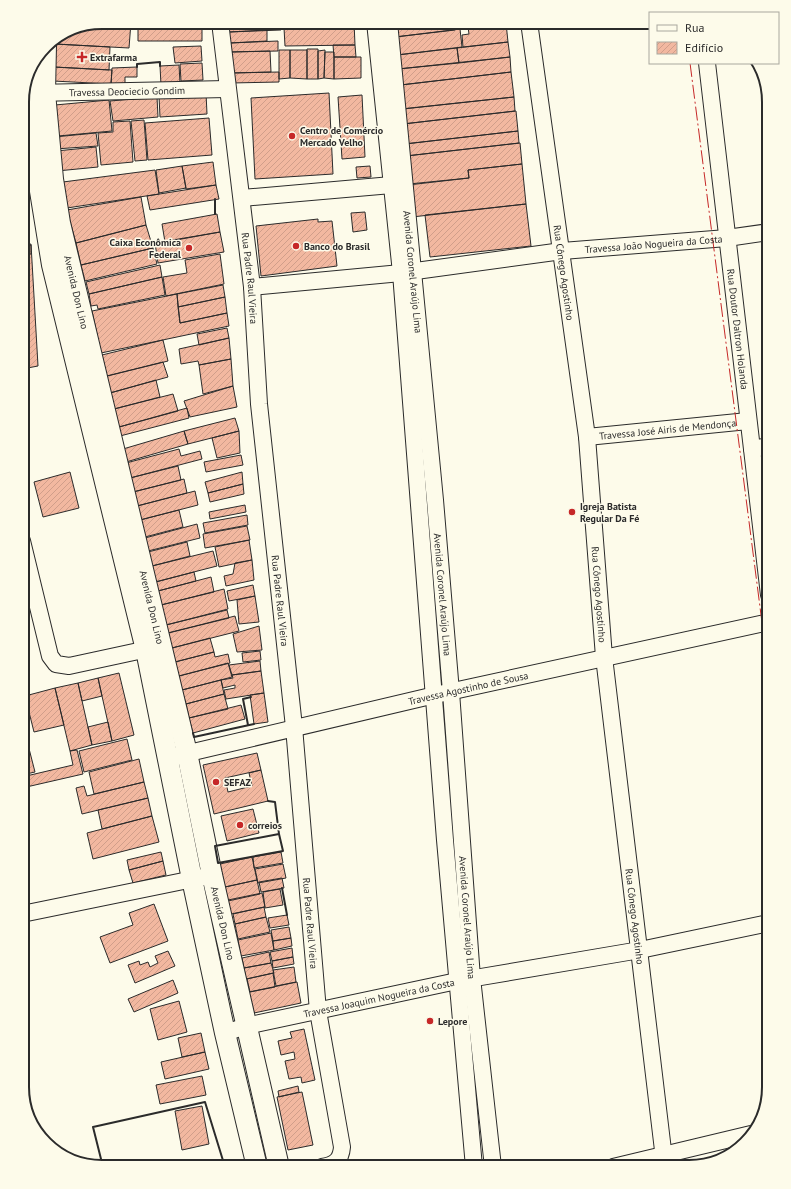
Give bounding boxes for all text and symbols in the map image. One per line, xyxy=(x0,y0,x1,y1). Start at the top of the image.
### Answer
legend xyxy=(649,12,779,64)
text: Rua xyxy=(685,20,704,35)
text: Edifício xyxy=(685,40,723,55)
place label: Extrafarma xyxy=(90,51,137,64)
marker: Extrafarma xyxy=(77,52,87,62)
street label: Travessa Deociecio Gondim xyxy=(69,84,185,99)
place label: Centro de Comércio Mercado Velho xyxy=(300,124,384,149)
marker: Centro de Comércio Mercado Velho xyxy=(287,131,297,141)
street label: Avenida Coronel Araújo Lima xyxy=(400,210,425,334)
street label: Rua Cônego Agostinho xyxy=(550,224,577,321)
street label: Rua Padre Raul Vieira xyxy=(238,232,260,324)
street label: Travessa João Nogueira da Costa xyxy=(584,232,723,256)
place label: Caixa Econômica Federal xyxy=(110,236,181,261)
place label: Banco do Brasil xyxy=(304,240,370,253)
marker: Banco do Brasil xyxy=(291,241,301,251)
marker: Caixa Econômica Federal xyxy=(184,243,194,253)
street label: Avenida Don Lino xyxy=(61,254,91,330)
street label: Rua Doutor Daltron Holanda xyxy=(724,268,751,390)
street label: Travessa José Airis de Mendonça xyxy=(599,416,737,443)
place label: Igreja Batista Regular Da Fé xyxy=(580,500,639,525)
marker: Igreja Batista Regular Da Fé xyxy=(567,507,577,517)
street label: Avenida Coronel Araújo Lima xyxy=(431,533,454,656)
street label: Rua Cônego Agostinho xyxy=(588,546,609,643)
street label: Rua Padre Raul Vieira xyxy=(268,554,291,647)
street label: Avenida Don Lino xyxy=(136,569,167,645)
street label: Travessa Agostinho de Sousa xyxy=(407,669,530,708)
place label: SEFAZ xyxy=(224,776,251,789)
marker: SEFAZ xyxy=(211,777,221,787)
place label: correios xyxy=(248,819,282,832)
marker: correios xyxy=(235,820,245,830)
street label: Avenida Coronel Araújo Lima xyxy=(456,856,478,979)
street label: Rua Cônego Agostinho xyxy=(622,868,647,965)
street label: Rua Padre Raul Vieira xyxy=(300,877,320,970)
street label: Avenida Don Lino xyxy=(208,885,237,962)
street label: Travessa Joaquim Nogueira da Costa xyxy=(302,976,456,1021)
place label: Lepore xyxy=(438,1015,467,1028)
marker: Lepore xyxy=(425,1016,435,1026)

